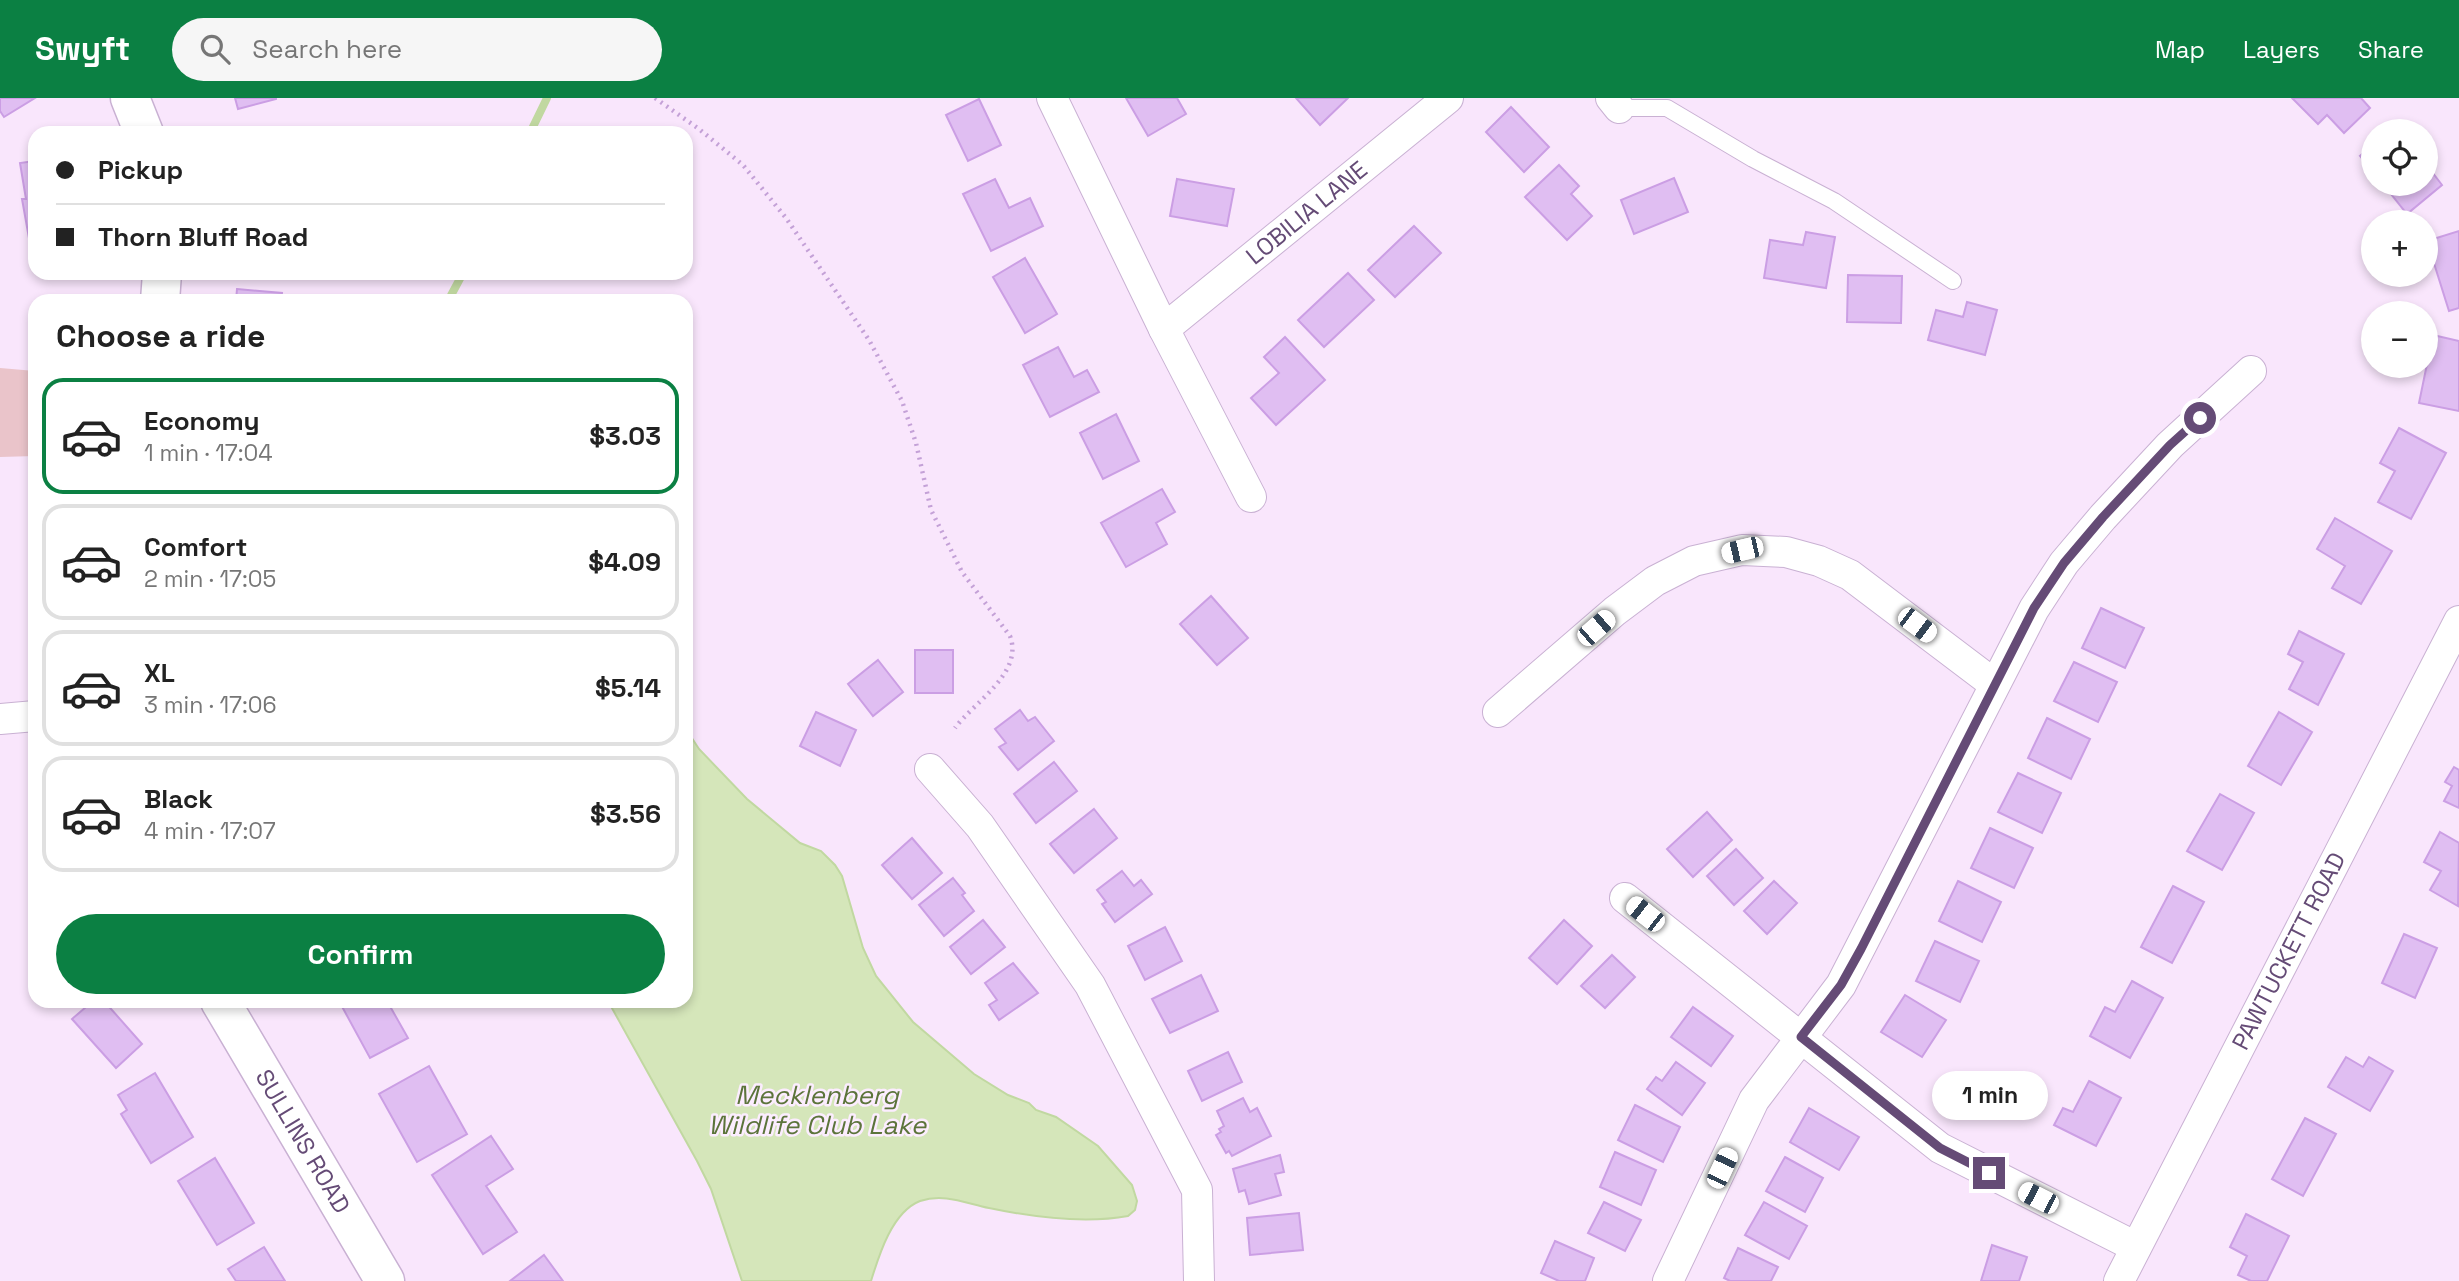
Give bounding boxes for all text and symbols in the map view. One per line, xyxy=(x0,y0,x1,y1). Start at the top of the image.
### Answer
search box xyxy=(172,18,662,81)
text: Swyft xyxy=(35,28,130,70)
icon: search xyxy=(196,30,234,68)
text: Search here xyxy=(252,32,402,66)
text: Map xyxy=(2155,34,2205,65)
text: Layers xyxy=(2243,34,2320,65)
text: Share xyxy=(2358,34,2424,65)
map controls xyxy=(2361,119,2438,378)
button: locate xyxy=(2361,119,2438,196)
text: Pickup xyxy=(98,153,183,187)
street label: LOBILIA LANE xyxy=(1239,154,1373,271)
button: + xyxy=(2361,210,2438,287)
text: Thorn Bluff Road xyxy=(98,220,308,254)
button: − xyxy=(2361,301,2438,378)
text: Choose a ride xyxy=(56,316,266,356)
route start xyxy=(2184,402,2216,434)
text: Economy xyxy=(144,404,260,438)
icon: car xyxy=(60,405,123,468)
text: $3.03 xyxy=(589,419,661,453)
text: 1 min · 17:04 xyxy=(144,438,273,468)
text: Comfort xyxy=(144,530,247,564)
icon: car xyxy=(60,531,123,594)
car xyxy=(1720,535,1765,565)
text: $4.09 xyxy=(588,545,661,579)
text: 2 min · 17:05 xyxy=(144,564,276,594)
car xyxy=(1894,604,1941,646)
car xyxy=(1574,606,1619,650)
text: XL xyxy=(144,656,175,690)
icon: car xyxy=(60,657,123,720)
text: $5.14 xyxy=(595,671,661,705)
text: 3 min · 17:06 xyxy=(144,690,277,720)
text: Black xyxy=(144,782,213,816)
icon: car xyxy=(60,783,123,846)
text: $3.56 xyxy=(590,797,661,831)
text: 4 min · 17:07 xyxy=(144,816,276,846)
street label: PAWTUCKETT ROAD xyxy=(2225,847,2352,1055)
car xyxy=(1622,893,1669,935)
button: Confirm xyxy=(56,914,665,994)
street label: SULLINS ROAD xyxy=(249,1064,358,1219)
callout: 1 min xyxy=(1931,1072,2047,1121)
water label: Mecklenberg Wildlife Club Lake xyxy=(708,1078,928,1142)
text: 1 min xyxy=(1962,1080,2018,1110)
car xyxy=(1704,1145,1741,1191)
route end xyxy=(1973,1157,2005,1189)
car xyxy=(2015,1179,2062,1217)

